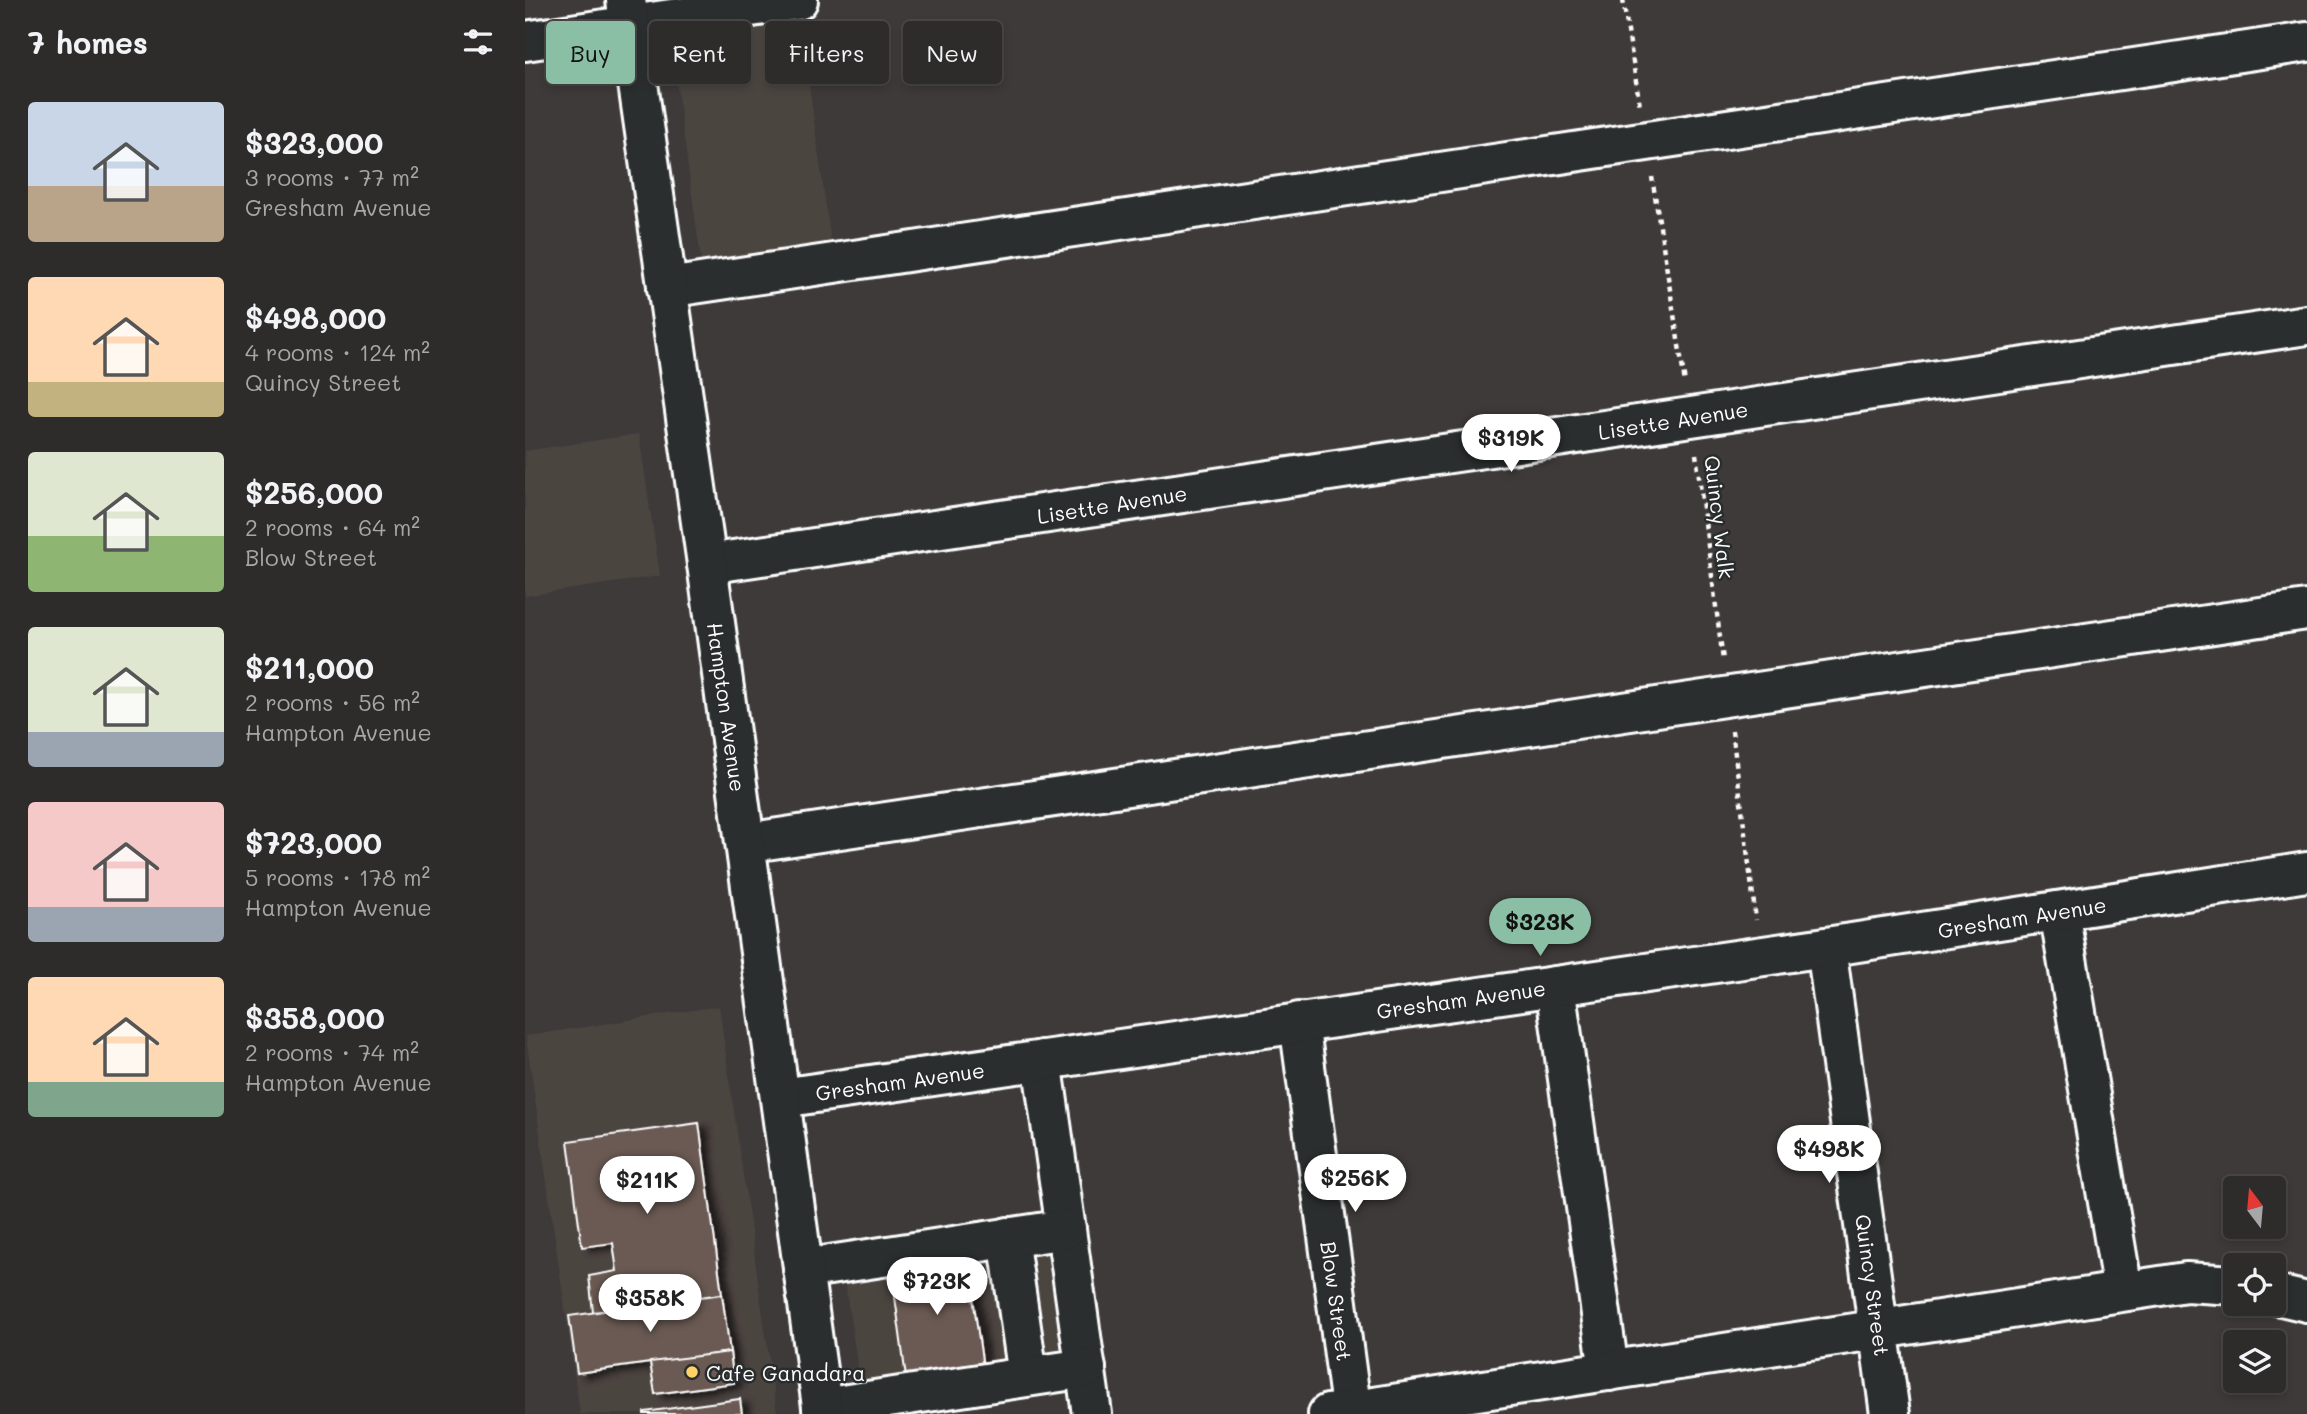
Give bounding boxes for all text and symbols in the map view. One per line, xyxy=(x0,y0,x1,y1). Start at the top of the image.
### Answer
chip: Buy xyxy=(546,21,635,84)
chip: Rent xyxy=(649,21,751,84)
chip: Filters xyxy=(765,21,889,84)
chip: New xyxy=(903,21,1002,84)
text: 7 homes xyxy=(28,22,148,62)
icon: filters xyxy=(459,23,497,61)
text: $323,000 xyxy=(245,122,383,162)
icon: home xyxy=(84,130,168,214)
text: 3 rooms · 77 m² xyxy=(245,162,419,192)
text: Gresham Avenue xyxy=(245,192,432,222)
text: $498,000 xyxy=(245,297,386,337)
icon: home xyxy=(84,305,168,389)
text: 4 rooms · 124 m² xyxy=(245,337,430,367)
text: Quincy Street xyxy=(245,367,401,397)
street label: Lisette Avenue xyxy=(1596,395,1750,445)
pin: $319K xyxy=(1462,414,1560,474)
text: $319K xyxy=(1477,422,1545,452)
street label: Quincy Walk xyxy=(1699,454,1741,580)
text: $256,000 xyxy=(245,472,383,512)
street label: Lisette Avenue xyxy=(1035,479,1189,529)
icon: home xyxy=(84,480,168,564)
text: 2 rooms · 64 m² xyxy=(245,512,420,542)
text: Blow Street xyxy=(245,542,377,572)
street label: Hampton Avenue xyxy=(702,621,752,793)
text: $211,000 xyxy=(245,647,374,687)
icon: home xyxy=(84,655,168,739)
text: 2 rooms · 56 m² xyxy=(245,687,420,717)
text: Hampton Avenue xyxy=(245,717,432,747)
text: $723,000 xyxy=(245,822,382,862)
icon: home xyxy=(84,830,168,914)
text: 5 rooms · 178 m² xyxy=(245,862,430,892)
street label: Gresham Avenue xyxy=(1936,890,2108,944)
text: Hampton Avenue xyxy=(245,892,432,922)
pin: $323K xyxy=(1491,898,1589,958)
text: $323K xyxy=(1505,906,1575,936)
street label: Gresham Avenue xyxy=(1375,974,1547,1024)
text: $358,000 xyxy=(245,997,385,1037)
icon: home xyxy=(84,1005,168,1089)
text: 2 rooms · 74 m² xyxy=(245,1037,419,1067)
street label: Gresham Avenue xyxy=(814,1056,986,1106)
text: Hampton Avenue xyxy=(245,1067,432,1097)
pin: $498K xyxy=(1780,1126,1878,1185)
text: $498K xyxy=(1793,1133,1865,1163)
pin: $256K xyxy=(1306,1154,1404,1214)
pin: $211K xyxy=(598,1156,696,1216)
text: $256K xyxy=(1320,1162,1390,1192)
text: $211K xyxy=(616,1164,678,1194)
north arrow xyxy=(2223,1176,2285,1239)
map controls xyxy=(2223,1176,2286,1393)
street label: Quincy Street xyxy=(1850,1212,1896,1358)
street label: Blow Street xyxy=(1315,1239,1359,1363)
button: locate xyxy=(2223,1253,2286,1316)
pin: $723K xyxy=(888,1258,986,1317)
text: $723K xyxy=(903,1265,971,1295)
pin: $358K xyxy=(601,1274,699,1334)
text: $358K xyxy=(615,1282,685,1312)
button: layers xyxy=(2223,1330,2286,1393)
place label: Cafe Ganadara xyxy=(706,1359,865,1386)
marker: Cafe Ganadara xyxy=(684,1364,700,1380)

